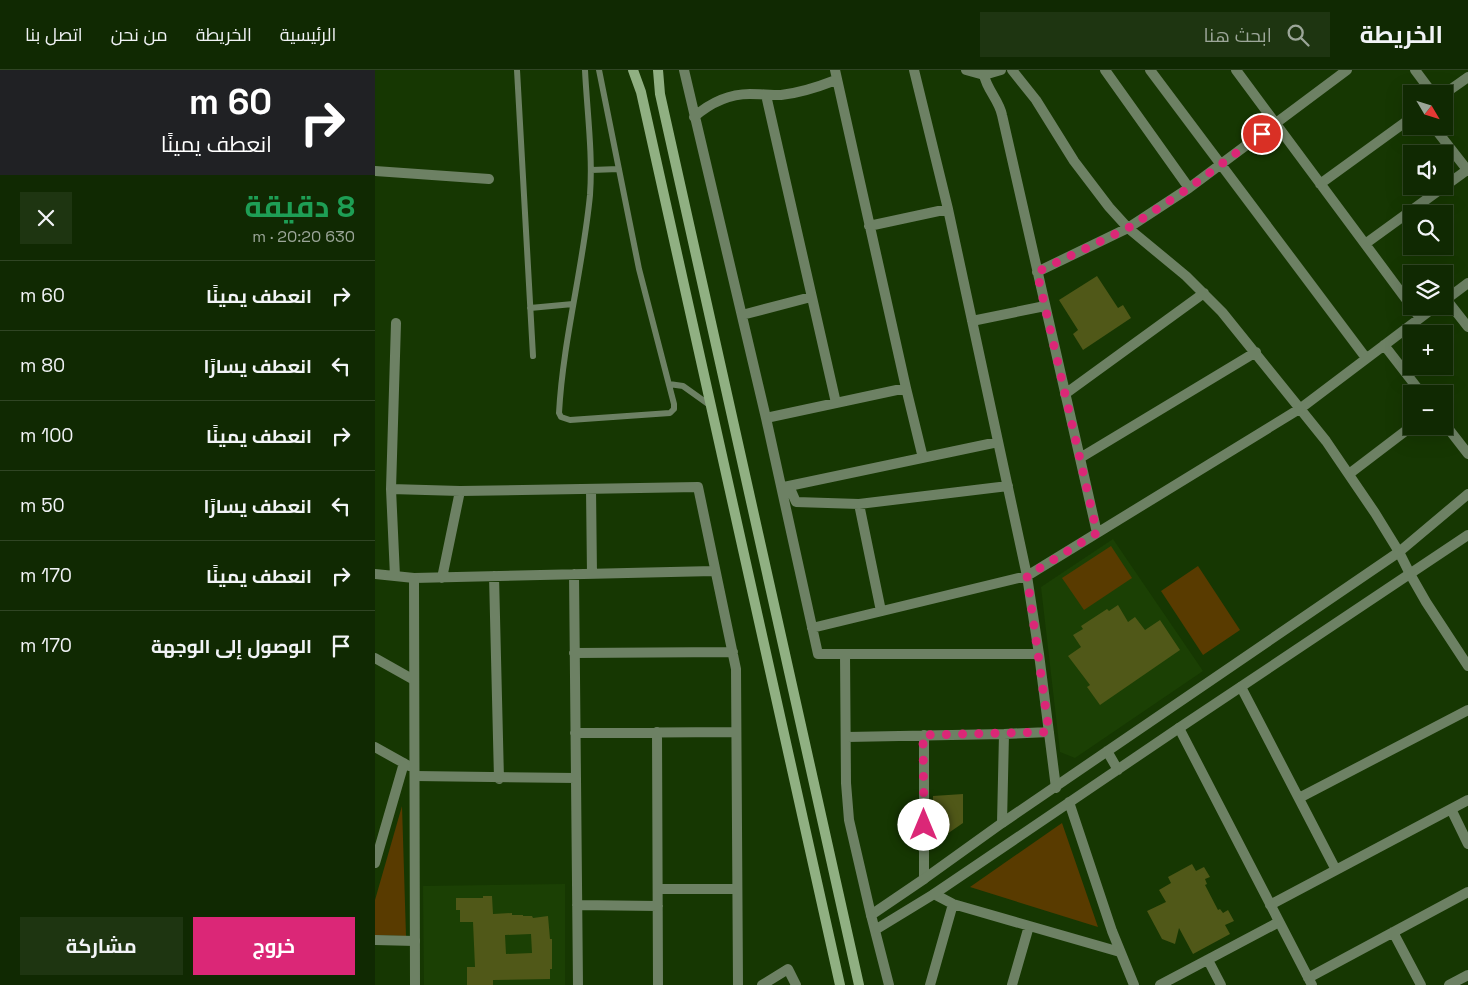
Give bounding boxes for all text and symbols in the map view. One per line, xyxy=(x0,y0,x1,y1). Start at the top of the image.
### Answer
search box xyxy=(980,12,1330,57)
text: الخريطة xyxy=(1360,19,1443,50)
icon: search xyxy=(1284,21,1312,49)
text: اتصل بنا xyxy=(25,23,83,46)
text: من نحن xyxy=(111,23,168,46)
text: الخريطة xyxy=(196,23,252,46)
text: الرئيسية xyxy=(280,23,336,46)
text: ابحث هنا xyxy=(1203,23,1272,48)
text: 60 m xyxy=(189,80,272,124)
north arrow xyxy=(1403,85,1453,135)
map controls xyxy=(1403,85,1453,435)
icon: right xyxy=(290,90,355,155)
pin xyxy=(1241,113,1283,155)
icon: arrive xyxy=(1248,120,1276,148)
text: انعطف يمينًا xyxy=(161,130,272,158)
button: sound xyxy=(1403,145,1453,195)
text: 8 دقيقة xyxy=(245,187,355,226)
button: close xyxy=(20,192,72,244)
button: search xyxy=(1403,205,1453,255)
text: 630 m · 20:20 xyxy=(252,226,355,247)
button: layers xyxy=(1403,265,1453,315)
icon: right xyxy=(327,282,355,310)
text: 60 m xyxy=(20,283,65,308)
text: انعطف يمينًا xyxy=(206,284,312,309)
button: + xyxy=(1403,325,1453,375)
icon: left xyxy=(327,352,355,380)
text: 80 m xyxy=(20,353,65,378)
text: انعطف يسارًا xyxy=(204,354,312,379)
button: − xyxy=(1403,385,1453,435)
icon: right xyxy=(327,422,355,450)
text: 100 m xyxy=(20,423,74,448)
text: انعطف يمينًا xyxy=(206,424,312,449)
icon: left xyxy=(327,492,355,520)
text: 50 m xyxy=(20,493,65,518)
text: انعطف يسارًا xyxy=(204,494,312,519)
icon: right xyxy=(327,562,355,590)
text: 170 m xyxy=(20,563,72,588)
text: انعطف يمينًا xyxy=(206,564,312,589)
icon: arrive xyxy=(327,632,355,660)
text: 170 m xyxy=(20,633,72,658)
text: الوصول إلى الوجهة xyxy=(151,634,312,659)
position arrow xyxy=(897,798,949,850)
button: مشاركة xyxy=(20,917,183,975)
button: خروج xyxy=(193,917,355,975)

